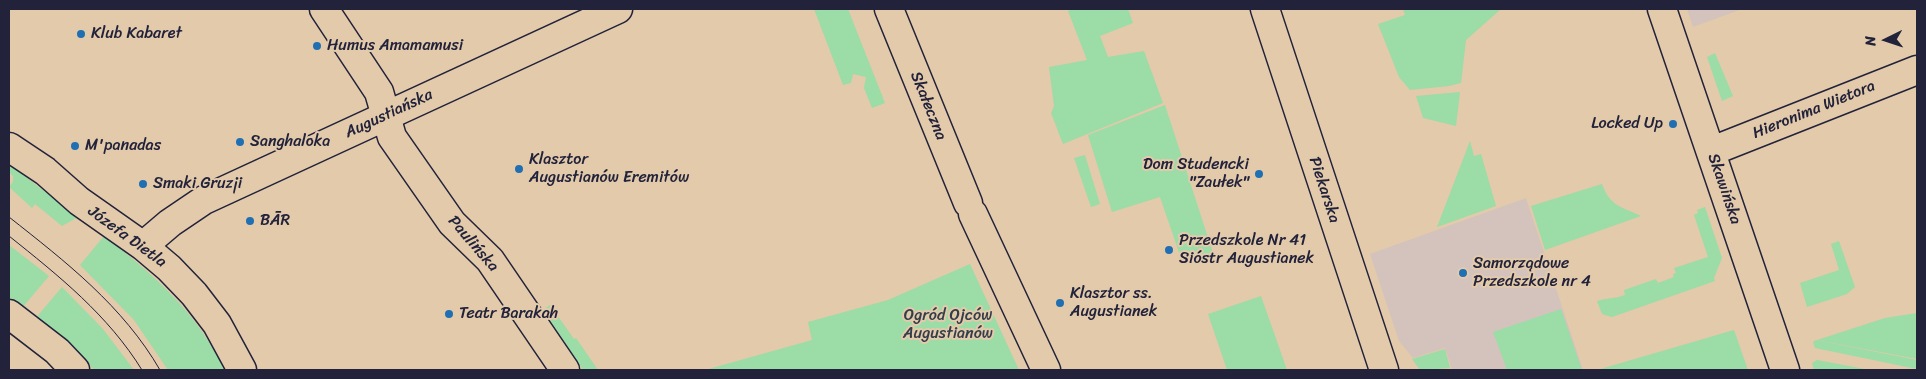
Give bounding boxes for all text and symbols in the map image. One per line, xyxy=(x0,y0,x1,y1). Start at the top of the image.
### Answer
north arrow xyxy=(1861,15,1911,65)
place label: Klub Kabaret xyxy=(91,24,182,44)
marker: Klub Kabaret xyxy=(75,28,87,40)
text: N xyxy=(1858,35,1883,47)
place label: Humus Amamamusi xyxy=(327,36,463,56)
marker: Humus Amamamusi xyxy=(311,40,323,52)
street label: Skałeczna xyxy=(906,69,950,143)
street label: Hieronima Wietora xyxy=(1750,77,1878,143)
street label: Augustiańska xyxy=(342,85,436,143)
place label: Locked Up xyxy=(1591,114,1663,134)
marker: Locked Up xyxy=(1667,118,1679,130)
place label: Sanghaloka xyxy=(250,132,330,152)
place label: M'panadas xyxy=(85,136,161,156)
marker: Sanghaloka xyxy=(234,136,246,148)
marker: M'panadas xyxy=(69,140,81,152)
place label: Klasztor Augustianów Eremitów xyxy=(529,150,689,188)
street label: Skawińska xyxy=(1703,151,1745,227)
street label: Piekarska xyxy=(1304,154,1344,226)
place label: Dom Studencki "Zaułek" xyxy=(1143,155,1249,193)
marker: Klasztor Augustianów Eremitów xyxy=(513,163,525,175)
marker: Dom Studencki "Zaułek" xyxy=(1253,168,1265,180)
place label: Smaki Gruzji xyxy=(153,174,242,194)
marker: Smaki Gruzji xyxy=(137,178,149,190)
street label: Józefa Dietla xyxy=(84,202,170,272)
place label: BĀR xyxy=(260,211,290,231)
street label: Paulińska xyxy=(444,212,502,276)
marker: BĀR xyxy=(244,215,256,227)
place label: Przedszkole Nr 41 Sióstr Augustianek xyxy=(1179,231,1314,269)
marker: Przedszkole Nr 41 Sióstr Augustianek xyxy=(1163,244,1175,256)
place label: Samorządowe Przedszkole nr 4 xyxy=(1473,254,1591,292)
marker: Samorządowe Przedszkole nr 4 xyxy=(1457,267,1469,279)
place label: Klasztor ss. Augustianek xyxy=(1070,284,1157,322)
marker: Klasztor ss. Augustianek xyxy=(1054,297,1066,309)
place label: Teatr Barakah xyxy=(459,304,558,324)
park label: Ogród Ojców Augustianów xyxy=(903,306,993,344)
marker: Teatr Barakah xyxy=(443,308,455,320)

